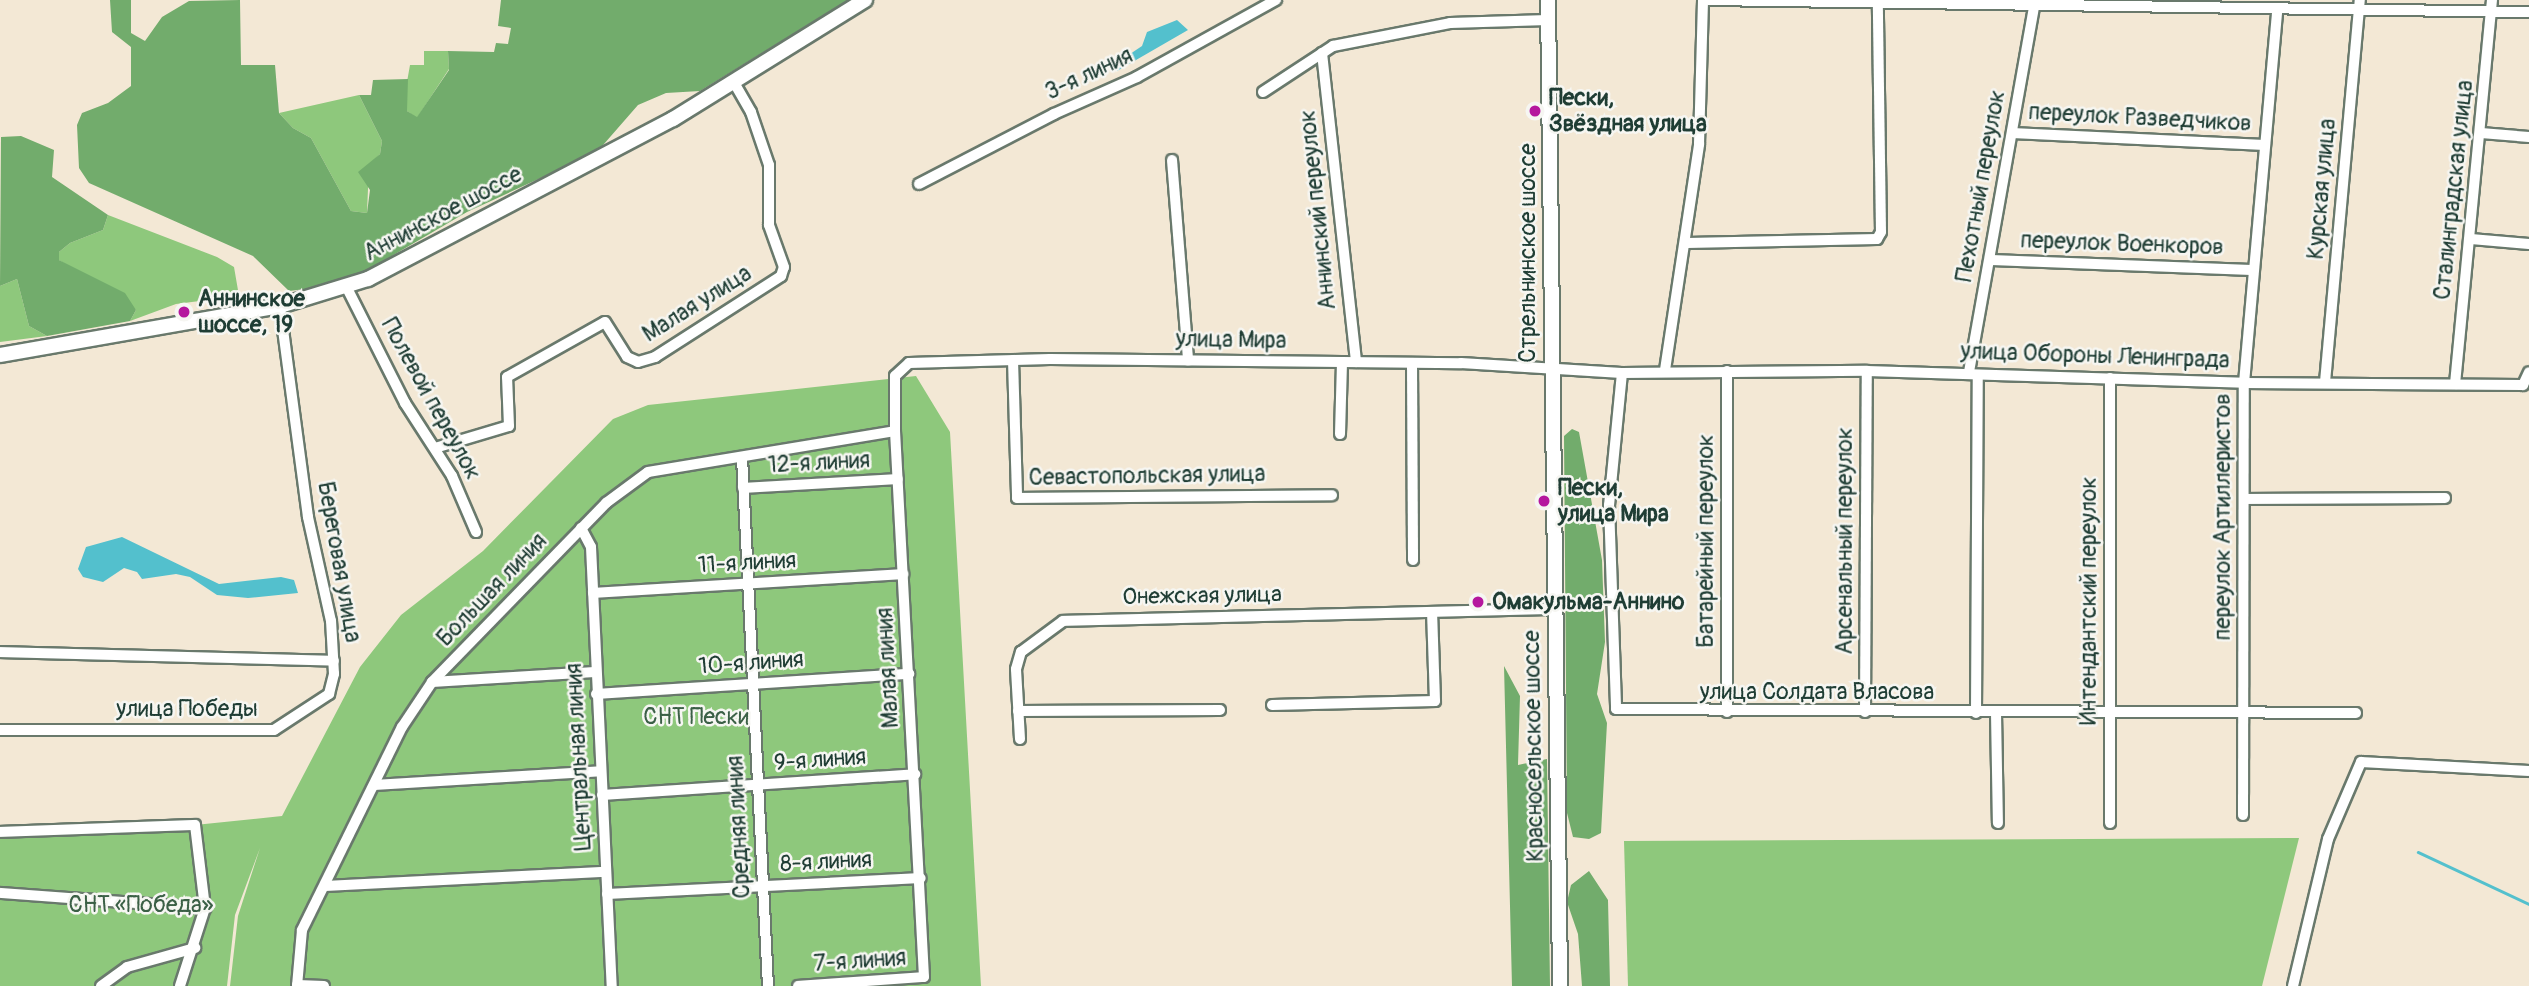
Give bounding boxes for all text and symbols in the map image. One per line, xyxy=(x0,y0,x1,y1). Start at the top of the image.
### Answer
street label: 3-я линия xyxy=(1041,42,1137,106)
street label: Сталинградская улица xyxy=(2429,79,2479,301)
place label: Пески, Звёздная улица xyxy=(1549,84,1707,138)
street label: Пехотный переулок xyxy=(1951,88,2011,284)
street label: переулок Разведчиков xyxy=(2028,98,2252,138)
marker: Пески, Звёздная улица xyxy=(1527,103,1543,119)
street label: Аннинский переулок xyxy=(1294,109,1342,311)
street label: Курская улица xyxy=(2302,117,2342,261)
street label: Стрельнинское шоссе xyxy=(1514,143,1542,363)
street label: Аннинское шоссе xyxy=(359,161,527,267)
street label: переулок Военкоров xyxy=(2020,227,2224,261)
street label: Малая улица xyxy=(637,260,757,348)
place label: Аннинское шоссе, 19 xyxy=(198,285,305,339)
marker: Аннинское шоссе, 19 xyxy=(176,304,192,320)
street label: Полевой переулок xyxy=(375,313,487,485)
street label: улица Мира xyxy=(1175,325,1287,355)
street label: улица Обороны Ленинграда xyxy=(1960,338,2230,374)
street label: переулок Артиллеристов xyxy=(2209,394,2237,640)
street label: Арсенальный переулок xyxy=(1831,427,1859,655)
street label: Батарейный переулок xyxy=(1692,434,1720,648)
street label: 12-я линия xyxy=(767,447,871,479)
street label: Севастопольская улица xyxy=(1028,460,1266,492)
place label: Пески, улица Мира xyxy=(1558,474,1669,528)
street label: Интендантский переулок xyxy=(2075,477,2103,725)
street label: Береговая улица xyxy=(311,480,367,644)
marker: Пески, улица Мира xyxy=(1536,493,1552,509)
street label: Большая линия xyxy=(431,528,553,652)
street label: 11-я линия xyxy=(697,547,797,579)
street label: Онежская улица xyxy=(1122,581,1282,611)
place label: Омакульма-Аннино xyxy=(1492,588,1684,616)
marker: Омакульма-Аннино xyxy=(1470,594,1486,610)
street label: Малая линия xyxy=(871,607,905,729)
street label: Красносельское шоссе xyxy=(1518,630,1550,862)
street label: 10-я линия xyxy=(698,646,804,680)
street label: Центральная линия xyxy=(560,663,598,851)
street label: улица Солдата Власова xyxy=(1700,678,1934,706)
street label: улица Победы xyxy=(116,695,258,723)
park label: СНТ Пески xyxy=(643,703,749,731)
street label: 9-я линия xyxy=(773,743,867,777)
street label: Средняя линия xyxy=(721,755,757,899)
street label: 8-я линия xyxy=(779,846,873,878)
park label: СНТ «Победа» xyxy=(69,891,213,919)
street label: 7-я линия xyxy=(813,944,907,978)

